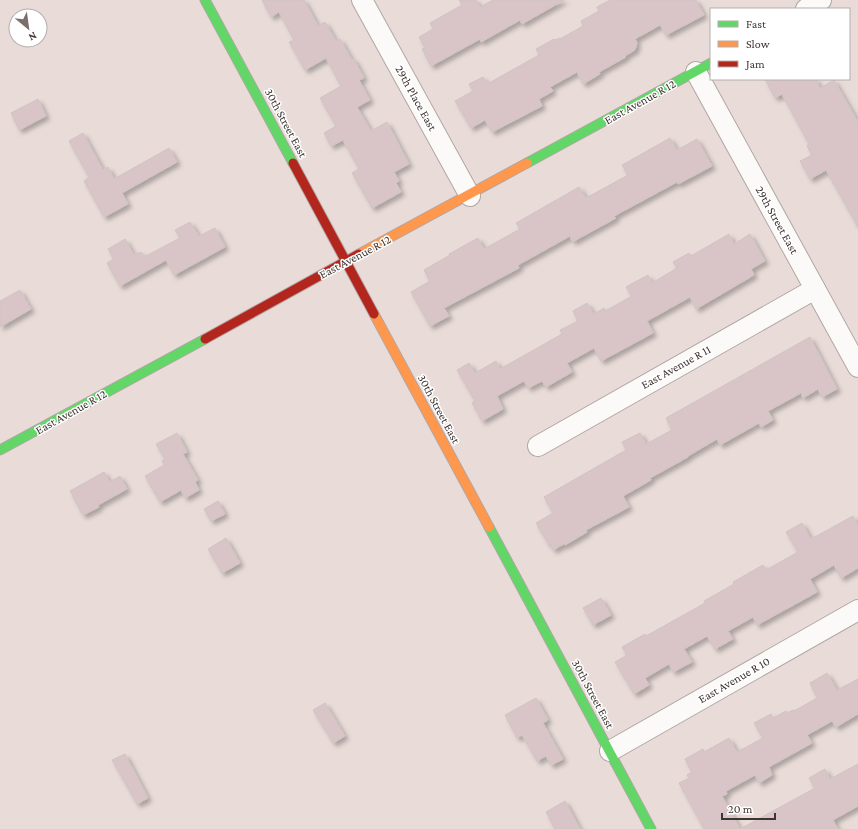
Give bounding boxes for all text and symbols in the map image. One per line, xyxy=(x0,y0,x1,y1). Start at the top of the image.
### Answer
north arrow xyxy=(8,8,48,48)
legend xyxy=(710,8,850,80)
text: Fast xyxy=(746,17,767,31)
text: N xyxy=(26,30,39,44)
text: Slow xyxy=(746,37,770,51)
text: Jam xyxy=(745,57,765,71)
street label: 29th Place East xyxy=(392,63,440,134)
street label: East Avenue R 12 xyxy=(602,77,678,127)
street label: 30th Street East xyxy=(262,86,311,161)
street label: 29th Street East xyxy=(753,184,802,257)
street label: East Avenue R 12 xyxy=(317,232,393,282)
street label: East Avenue R 11 xyxy=(639,342,713,392)
street label: 30th Street East xyxy=(415,372,464,447)
street label: East Avenue R 12 xyxy=(33,387,109,437)
street label: East Avenue R 10 xyxy=(696,654,772,706)
street label: 30th Street East xyxy=(569,657,618,732)
scale bar xyxy=(722,795,775,821)
text: 20 m xyxy=(728,802,753,816)

